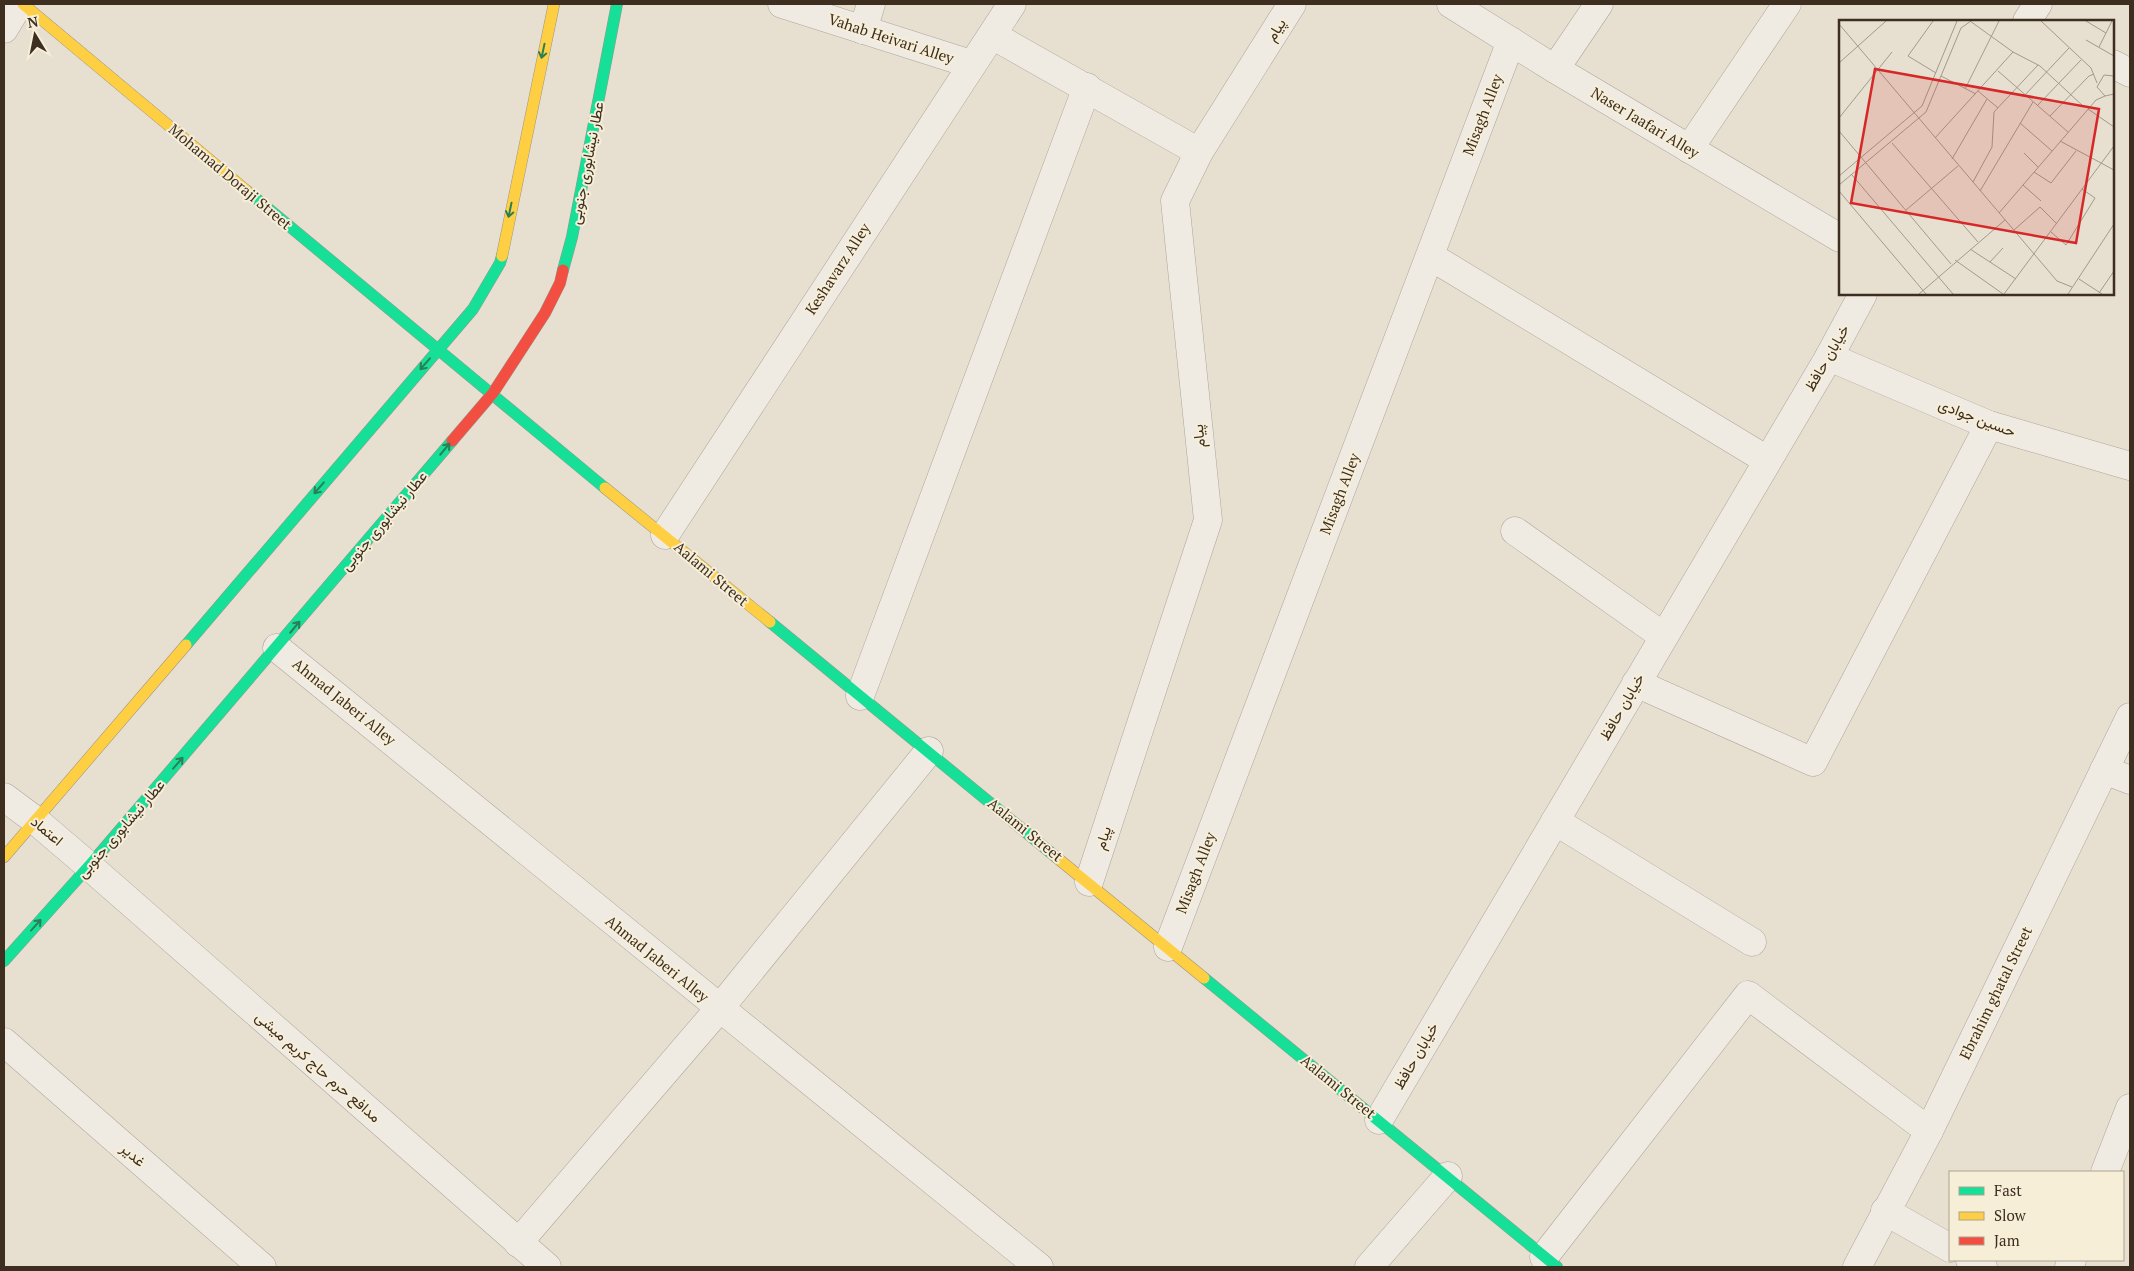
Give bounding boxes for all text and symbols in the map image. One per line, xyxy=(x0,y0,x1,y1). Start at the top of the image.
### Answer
street label: Vahab Heivari Alley xyxy=(826,8,957,68)
north arrow xyxy=(10,10,60,60)
text: N xyxy=(26,11,40,32)
street label: پیام xyxy=(1260,14,1291,45)
inset map xyxy=(1839,20,2114,295)
one-way arrow xyxy=(538,43,548,59)
street label: Misagh Alley xyxy=(1457,71,1507,158)
street label: Naser Jaafari Alley xyxy=(1588,82,1704,163)
street label: عطار نیشابوری جنوبی xyxy=(564,100,609,226)
street label: Mohamad Doraji Street xyxy=(165,119,297,234)
one-way arrow xyxy=(504,202,514,218)
street label: Keshavarz Alley xyxy=(800,219,874,318)
street label: خیابان حافظ xyxy=(1799,321,1853,394)
one-way arrow xyxy=(419,358,431,371)
street label: حسین جوادی xyxy=(1936,393,2019,442)
street label: پیام xyxy=(1187,423,1210,449)
one-way arrow xyxy=(440,443,451,456)
street label: Misagh Alley xyxy=(1314,450,1364,537)
street label: عطار نیشابوری جنوبی xyxy=(335,466,432,575)
one-way arrow xyxy=(314,481,325,494)
street label: Aalami Street xyxy=(670,536,753,610)
one-way arrow xyxy=(290,620,301,633)
street label: Ahmad Jaberi Alley xyxy=(289,653,401,749)
street label: خیابان حافظ xyxy=(1594,670,1648,743)
one-way arrow xyxy=(172,757,184,770)
street label: عطار نیشابوری جنوبی xyxy=(72,775,170,883)
street label: Aalami Street xyxy=(984,793,1068,866)
street label: اعتماد xyxy=(27,811,68,850)
street label: پیام xyxy=(1089,823,1116,852)
street label: Misagh Alley xyxy=(1170,829,1220,916)
street label: Ahmad Jaberi Alley xyxy=(602,910,714,1006)
one-way arrow xyxy=(31,918,42,931)
street label: Ebrahim ghatal Street xyxy=(1954,922,2036,1062)
street label: مدافع حرم حاج کریم میشی xyxy=(250,1006,386,1128)
street label: خیابان حافظ xyxy=(1388,1019,1442,1092)
street label: Aalami Street xyxy=(1297,1050,1381,1123)
street label: غدیر xyxy=(116,1137,150,1171)
legend xyxy=(1949,1171,2124,1261)
text: Fast xyxy=(1994,1180,2022,1200)
text: Slow xyxy=(1994,1205,2027,1225)
text: Jam xyxy=(1994,1230,2020,1250)

